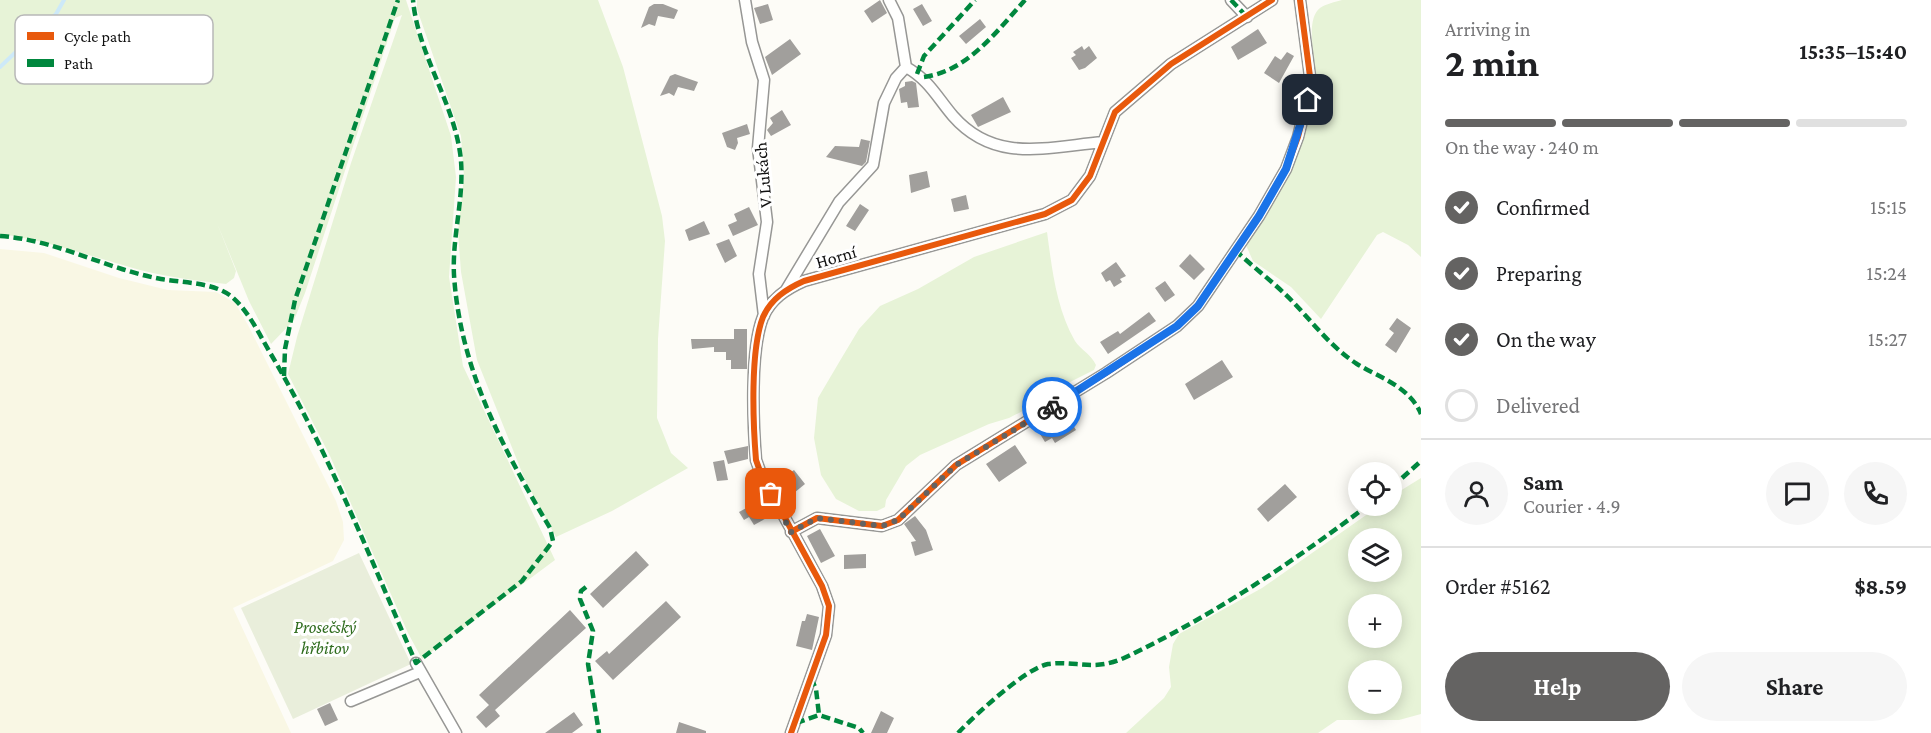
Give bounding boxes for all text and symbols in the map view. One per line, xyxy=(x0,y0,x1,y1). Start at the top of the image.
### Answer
legend xyxy=(15,15,213,84)
text: Arriving in xyxy=(1445,18,1530,40)
text: Cycle path xyxy=(64,28,131,46)
text: 15:35–15:40 xyxy=(1799,39,1907,64)
text: 2 min xyxy=(1445,41,1539,84)
text: Path xyxy=(64,55,94,72)
pin xyxy=(1282,74,1333,125)
icon: home xyxy=(1291,83,1324,116)
text: On the way · 240 m xyxy=(1445,136,1599,158)
street label: V Lukách xyxy=(750,141,776,209)
icon: check xyxy=(1445,191,1478,224)
text: Confirmed xyxy=(1496,195,1590,220)
text: 15:15 xyxy=(1870,196,1907,218)
street label: Horní xyxy=(813,241,860,272)
icon: check xyxy=(1445,257,1478,290)
text: Preparing xyxy=(1496,261,1582,286)
text: 15:24 xyxy=(1867,262,1907,284)
icon: check xyxy=(1445,323,1478,356)
text: On the way xyxy=(1496,327,1596,352)
text: 15:27 xyxy=(1868,328,1907,350)
courier xyxy=(1022,377,1082,437)
icon: bike xyxy=(1036,391,1069,424)
text: Delivered xyxy=(1496,393,1580,418)
map controls xyxy=(1348,462,1402,714)
button: locate xyxy=(1348,462,1402,516)
button: person xyxy=(1445,462,1508,525)
button: chat xyxy=(1766,462,1829,525)
button: phone xyxy=(1844,462,1907,525)
pin xyxy=(745,468,796,519)
text: Sam xyxy=(1523,470,1563,495)
icon: bag xyxy=(754,477,787,510)
text: Courier · 4.9 xyxy=(1523,495,1621,517)
button: layers xyxy=(1348,528,1402,582)
text: Order #5162 xyxy=(1445,574,1550,599)
text: $8.59 xyxy=(1855,574,1907,599)
button: + xyxy=(1348,594,1402,648)
park label: Prosečský hřbitov xyxy=(294,617,358,658)
button: Help xyxy=(1445,652,1670,721)
button: Share xyxy=(1682,652,1907,721)
button: − xyxy=(1348,660,1402,714)

